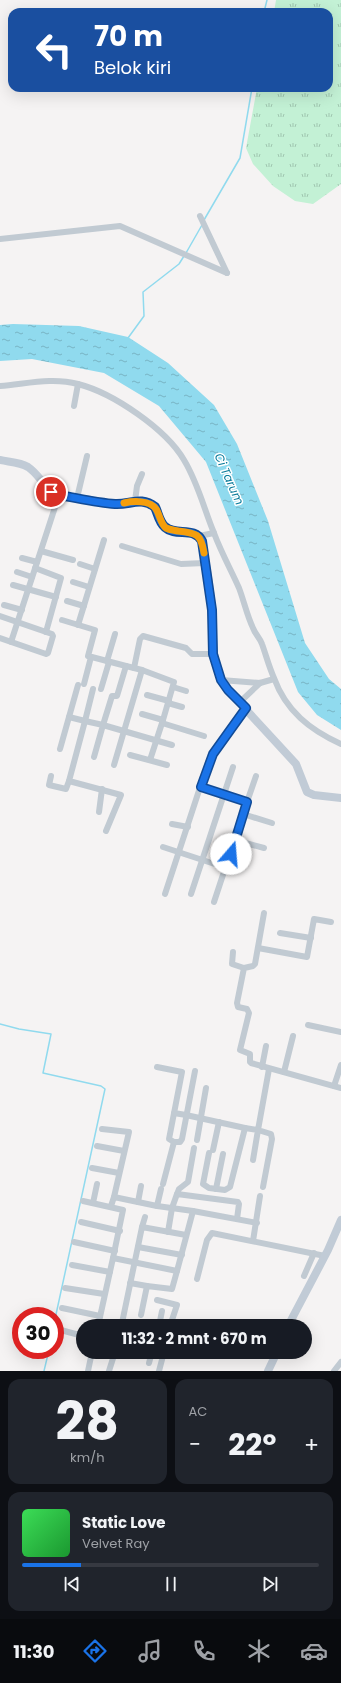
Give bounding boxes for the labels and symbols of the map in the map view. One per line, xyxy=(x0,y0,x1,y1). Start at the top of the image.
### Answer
water label: Ci Tarum xyxy=(211,450,248,507)
pin xyxy=(34,475,68,509)
position arrow xyxy=(210,833,252,875)
speed limit sign: 30 xyxy=(12,1307,64,1359)

